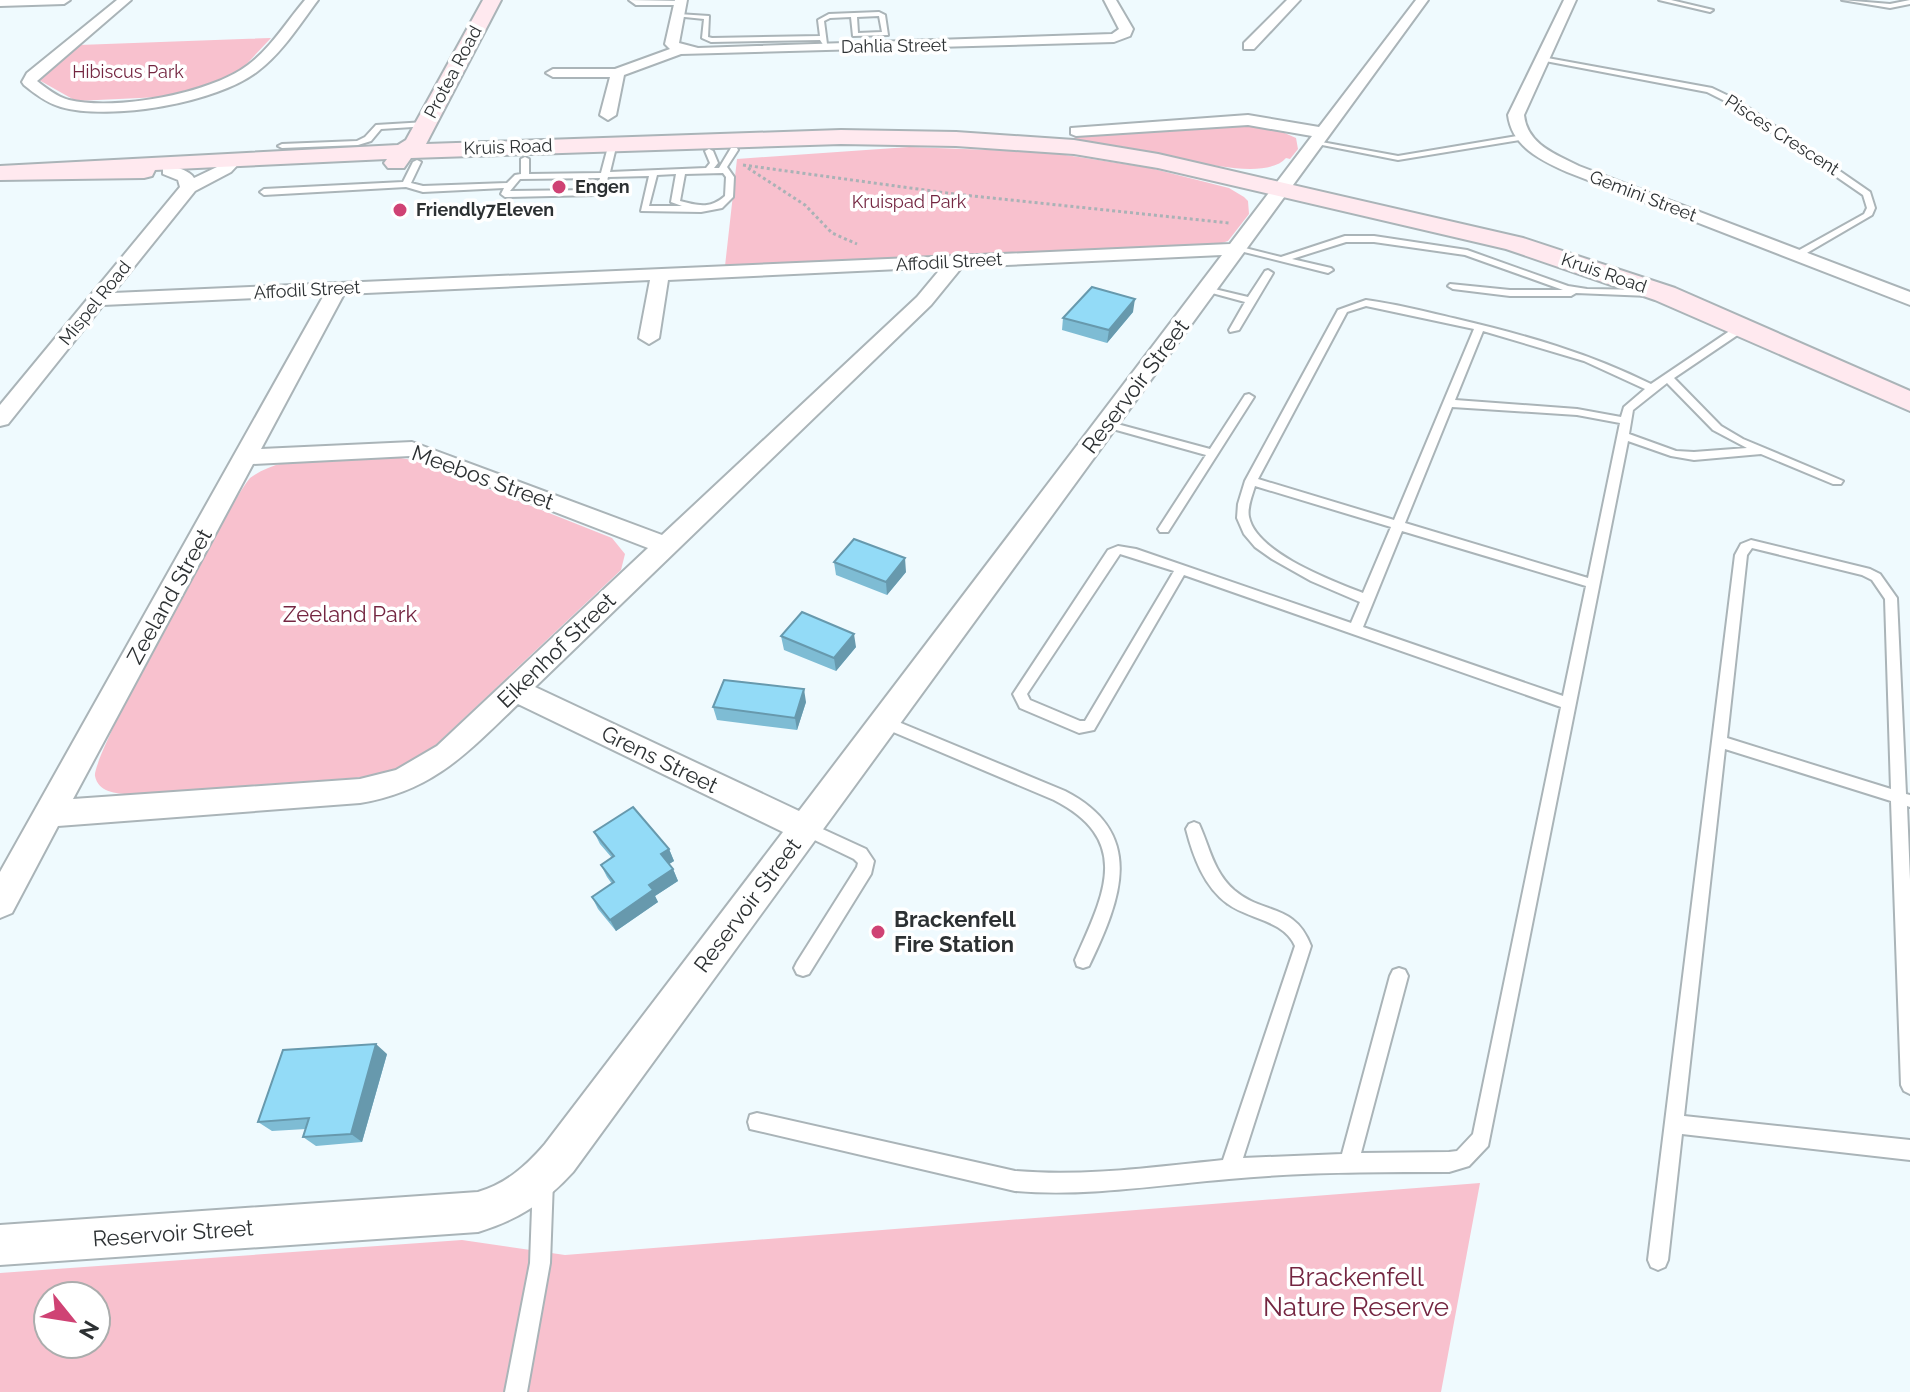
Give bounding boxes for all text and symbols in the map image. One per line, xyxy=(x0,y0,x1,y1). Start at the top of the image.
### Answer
street label: Protea Road xyxy=(419,22,486,122)
street label: Dahlia Street xyxy=(841,34,947,57)
park label: Hibiscus Park xyxy=(72,61,184,82)
street label: Pisces Crescent xyxy=(1721,90,1843,179)
street label: Kruis Road xyxy=(463,134,553,159)
street label: Gemini Street xyxy=(1587,166,1700,226)
place label: Engen xyxy=(575,176,630,197)
marker: Engen xyxy=(550,178,568,196)
park label: Kruispad Park xyxy=(852,191,967,212)
place label: Friendly7Eleven xyxy=(416,199,554,220)
marker: Friendly7Eleven xyxy=(391,201,409,219)
street label: Affodil Street xyxy=(895,248,1003,275)
street label: Kruis Road xyxy=(1559,248,1650,297)
street label: Mispel Road xyxy=(54,256,135,349)
street label: Affodil Street xyxy=(253,276,361,303)
street label: Reservoir Street xyxy=(1076,313,1194,458)
street label: Meebos Street xyxy=(409,439,558,515)
street label: Zeeland Street xyxy=(121,523,217,668)
street label: Eikenhof Street xyxy=(492,587,621,713)
park label: Zeeland Park xyxy=(283,601,418,627)
street label: Grens Street xyxy=(598,720,723,799)
street label: Reservoir Street xyxy=(688,832,806,977)
place label: Brackenfell Fire Station xyxy=(894,906,1017,957)
marker: Brackenfell Fire Station xyxy=(869,923,887,941)
street label: Reservoir Street xyxy=(92,1214,255,1252)
park label: Brackenfell Nature Reserve xyxy=(1263,1262,1449,1322)
north arrow xyxy=(32,1280,112,1360)
text: N xyxy=(74,1316,105,1344)

